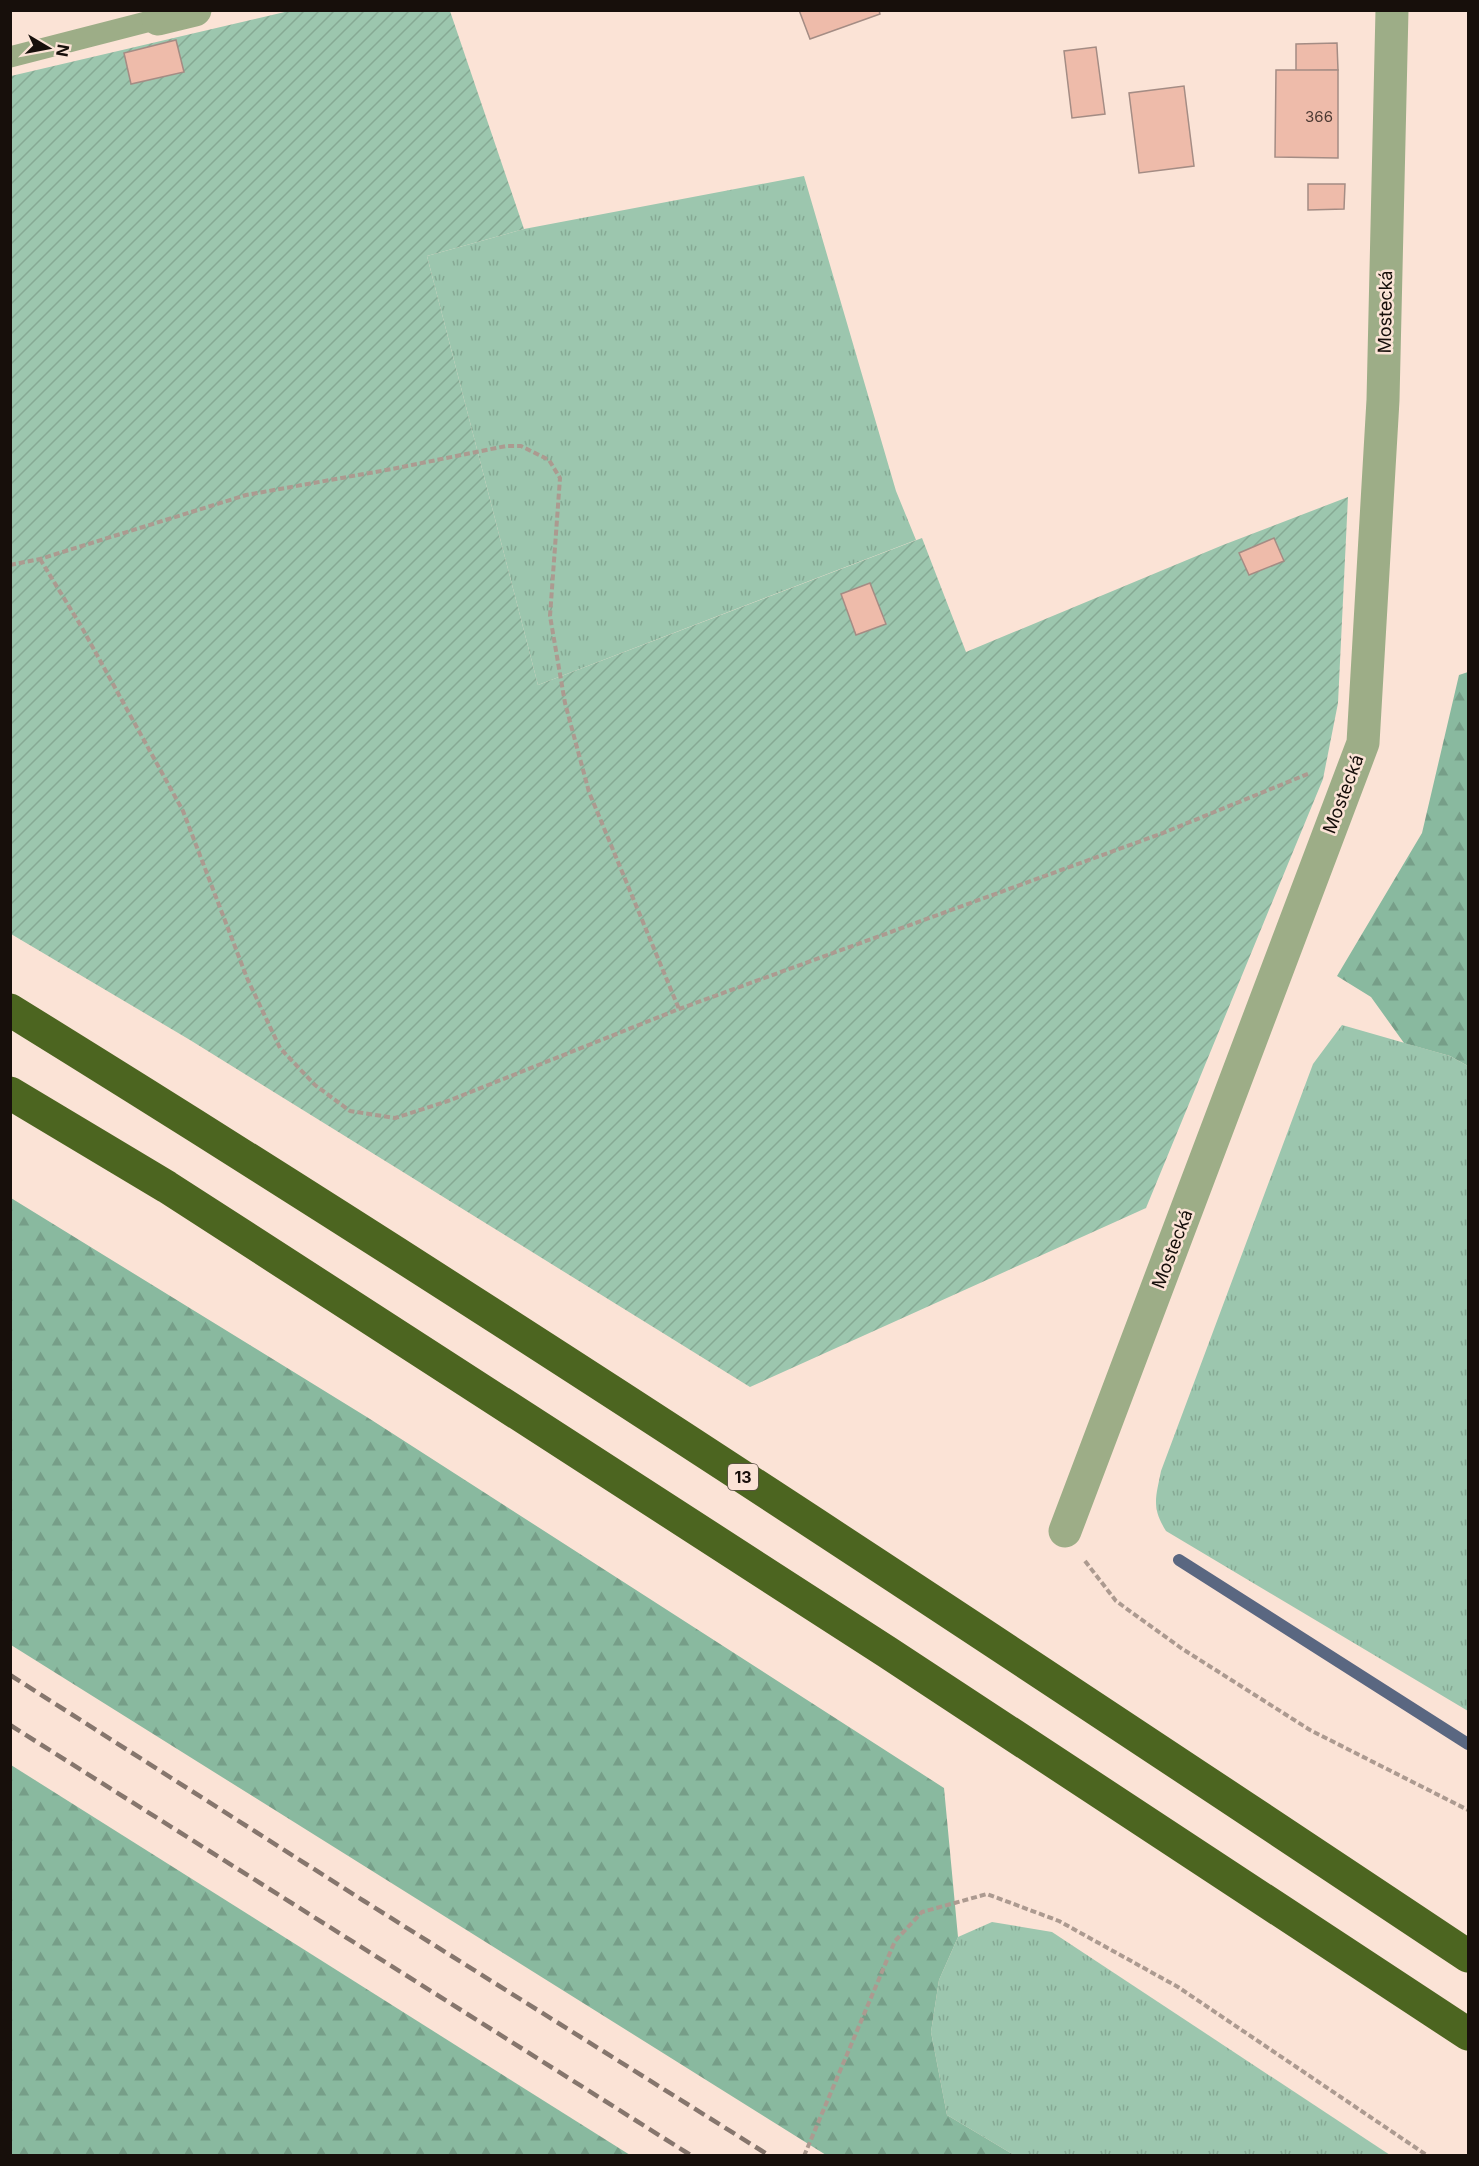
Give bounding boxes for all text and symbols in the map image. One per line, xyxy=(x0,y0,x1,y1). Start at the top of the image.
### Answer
north arrow xyxy=(18,18,78,78)
text: N xyxy=(52,43,74,58)
house number: 366 xyxy=(1305,107,1333,126)
street label: Mostecká xyxy=(1374,270,1396,354)
street label: Mostecká xyxy=(1318,751,1368,837)
street label: Mostecká xyxy=(1147,1206,1197,1292)
road number: 13 xyxy=(728,1464,758,1490)

